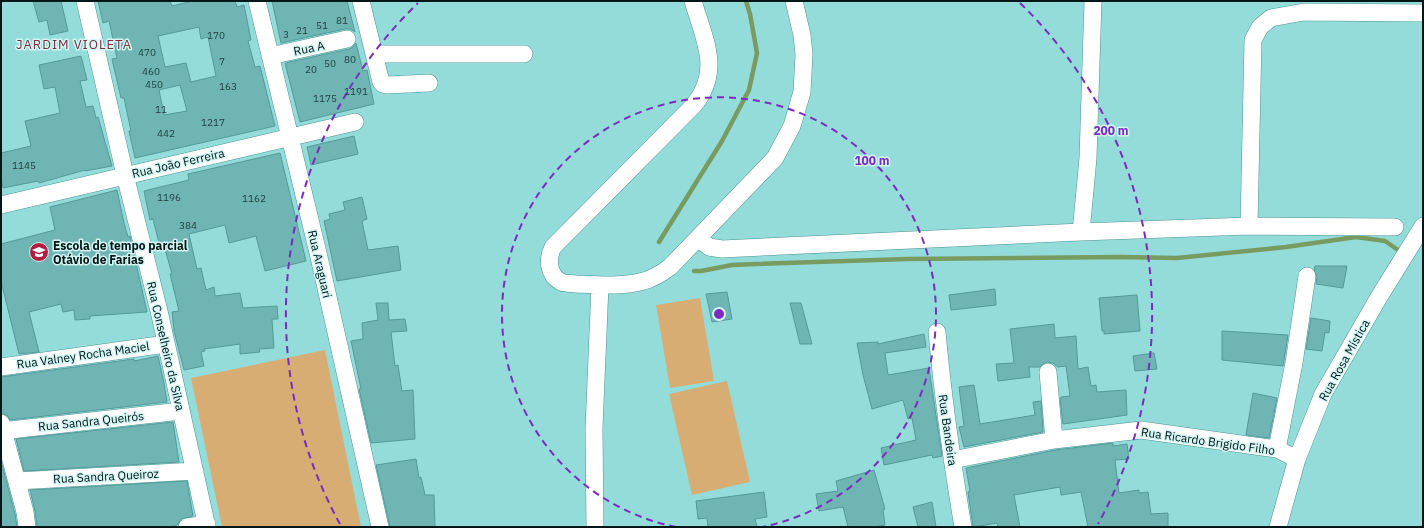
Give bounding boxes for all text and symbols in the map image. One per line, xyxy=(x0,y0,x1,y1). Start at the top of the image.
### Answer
house number: 81 xyxy=(336,14,348,27)
house number: 51 xyxy=(316,19,328,32)
house number: 21 xyxy=(296,24,308,37)
house number: 3 xyxy=(283,28,289,41)
house number: 170 xyxy=(207,29,225,42)
district label: JARDIM VIOLETA xyxy=(16,36,132,53)
street label: Rua A xyxy=(292,37,326,59)
house number: 470 xyxy=(138,46,156,59)
house number: 80 xyxy=(344,53,356,66)
house number: 7 xyxy=(219,55,225,68)
house number: 50 xyxy=(324,57,336,70)
house number: 20 xyxy=(305,63,317,76)
house number: 460 xyxy=(142,65,160,78)
house number: 450 xyxy=(145,78,163,91)
house number: 163 xyxy=(219,80,237,93)
house number: 1191 xyxy=(344,85,368,98)
house number: 1175 xyxy=(313,92,337,105)
house number: 11 xyxy=(155,103,167,116)
house number: 1217 xyxy=(201,116,225,129)
text: 200 m xyxy=(1093,123,1129,138)
house number: 442 xyxy=(157,127,175,140)
street label: Rua João Ferreira xyxy=(130,145,226,181)
text: 100 m xyxy=(854,153,890,168)
house number: 1145 xyxy=(12,159,36,172)
house number: 1196 xyxy=(157,191,181,204)
house number: 1162 xyxy=(242,192,266,205)
house number: 384 xyxy=(179,219,197,232)
street label: Rua Araguari xyxy=(305,229,335,299)
place label: Escola de tempo parcial Otávio de Farias xyxy=(53,238,188,267)
school or university icon: Escola de tempo parcial Otávio de Farias xyxy=(28,241,50,263)
street label: Rua Conselheiro da Silva xyxy=(144,280,188,413)
centre of rings xyxy=(712,307,726,321)
street label: Rua Rosa Mística xyxy=(1315,316,1373,404)
street label: Rua Valney Rocha Maciel xyxy=(16,338,150,372)
street label: Rua Bandeira xyxy=(936,393,961,467)
street label: Rua Sandra Queirós xyxy=(37,408,145,434)
street label: Rua Ricardo Brigido Filho xyxy=(1140,424,1276,458)
street label: Rua Sandra Queiroz xyxy=(53,466,160,486)

